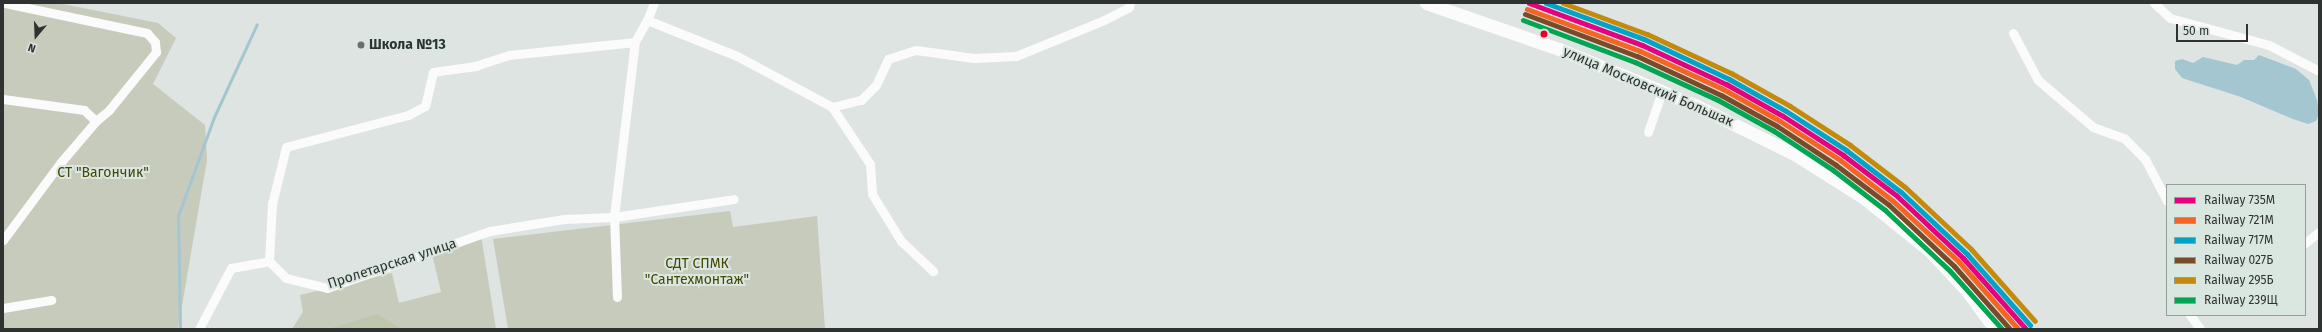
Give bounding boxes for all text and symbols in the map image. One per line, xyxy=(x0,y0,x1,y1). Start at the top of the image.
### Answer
north arrow xyxy=(16,16,56,56)
scale bar xyxy=(2178,16,2250,42)
text: 50 m xyxy=(2183,24,2209,38)
unlabelled marker xyxy=(1539,29,1549,39)
place label: Школа №13 xyxy=(369,37,446,53)
text: N xyxy=(26,40,38,55)
marker: Школа №13 xyxy=(356,40,366,50)
street label: улица Московский Большак xyxy=(1560,43,1736,131)
park label: СТ "Вагончик" xyxy=(57,165,149,181)
legend xyxy=(2166,184,2306,316)
text: Railway 735М xyxy=(2204,193,2275,207)
text: Railway 721М xyxy=(2204,213,2274,227)
text: Railway 717М xyxy=(2204,233,2273,247)
street label: Пролетарская улица xyxy=(325,235,459,293)
text: Railway 027Б xyxy=(2204,253,2273,267)
park label: СДТ СПМК "Сантехмонтаж" xyxy=(645,256,749,288)
text: Railway 295Б xyxy=(2204,273,2274,287)
text: Railway 239Щ xyxy=(2204,293,2278,307)

